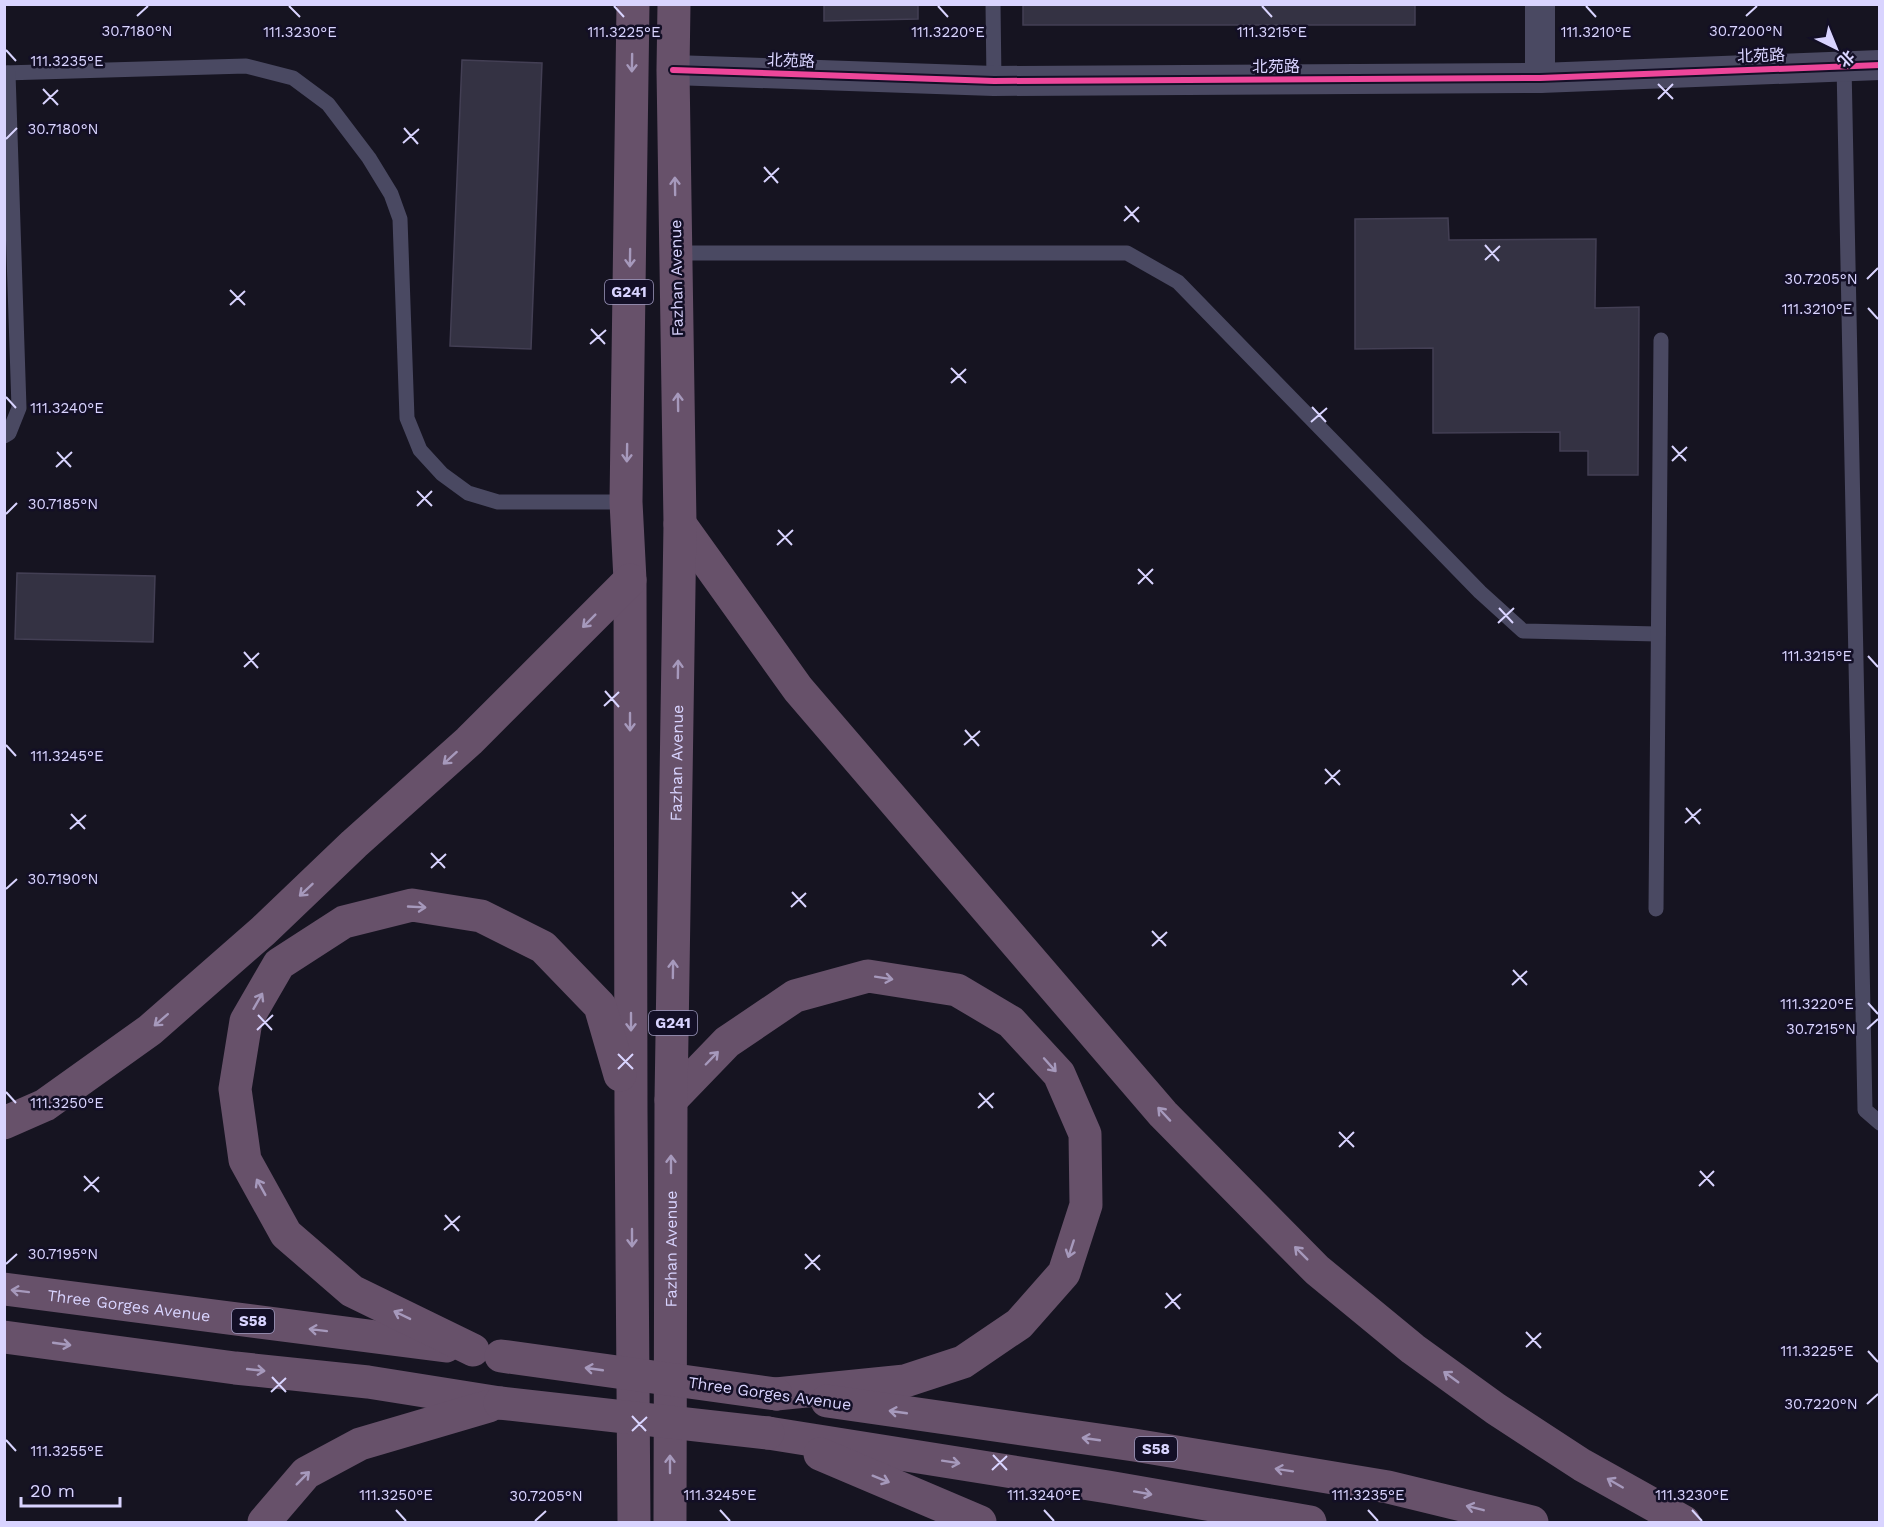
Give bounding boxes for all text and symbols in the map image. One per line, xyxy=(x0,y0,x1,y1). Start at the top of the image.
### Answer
north arrow xyxy=(1806,18,1866,78)
text: 30.7180°N xyxy=(101,22,173,40)
text: 30.7200°N xyxy=(1709,22,1783,40)
text: 111.3230°E xyxy=(263,23,337,41)
text: 111.3225°E xyxy=(588,23,660,41)
text: 111.3220°E xyxy=(911,23,985,41)
text: 111.3215°E xyxy=(1237,23,1307,41)
text: 111.3210°E xyxy=(1561,23,1631,41)
street label: 北苑路 xyxy=(1737,45,1785,66)
text: 北 xyxy=(1834,46,1858,71)
street label: 北苑路 xyxy=(767,50,815,71)
text: 111.3235°E xyxy=(31,52,103,70)
one-way arrow xyxy=(626,52,638,72)
street label: 北苑路 xyxy=(1252,57,1300,76)
text: 30.7180°N xyxy=(27,120,99,138)
one-way arrow xyxy=(669,177,681,197)
street label: Fazhan Avenue xyxy=(666,219,687,337)
one-way arrow xyxy=(624,247,635,267)
text: 30.7205°N xyxy=(1784,270,1858,288)
road number: G241 xyxy=(605,280,653,304)
text: 111.3210°E xyxy=(1782,300,1852,318)
one-way arrow xyxy=(672,393,684,413)
text: 111.3240°E xyxy=(30,399,104,417)
one-way arrow xyxy=(621,442,633,462)
text: 30.7185°N xyxy=(28,495,98,513)
one-way arrow xyxy=(581,614,596,629)
text: 111.3215°E xyxy=(1782,647,1852,665)
one-way arrow xyxy=(672,660,684,680)
street label: Fazhan Avenue xyxy=(666,704,687,822)
one-way arrow xyxy=(624,712,636,732)
text: 111.3245°E xyxy=(31,747,103,765)
one-way arrow xyxy=(443,751,458,765)
text: 30.7190°N xyxy=(27,870,99,888)
one-way arrow xyxy=(299,883,314,897)
one-way arrow xyxy=(407,902,426,913)
one-way arrow xyxy=(668,960,679,980)
one-way arrow xyxy=(873,973,893,984)
one-way arrow xyxy=(252,993,264,1010)
text: 111.3220°E xyxy=(1780,995,1854,1013)
road number: G241 xyxy=(649,1011,697,1035)
one-way arrow xyxy=(625,1012,637,1032)
one-way arrow xyxy=(154,1013,170,1027)
text: 30.7215°N xyxy=(1786,1020,1856,1038)
one-way arrow xyxy=(705,1050,720,1065)
one-way arrow xyxy=(1043,1057,1057,1072)
text: 111.3250°E xyxy=(30,1094,104,1112)
one-way arrow xyxy=(1157,1107,1171,1122)
one-way arrow xyxy=(665,1155,677,1175)
one-way arrow xyxy=(255,1179,266,1197)
street label: Fazhan Avenue xyxy=(662,1191,681,1307)
one-way arrow xyxy=(626,1228,637,1248)
one-way arrow xyxy=(1065,1239,1076,1258)
text: 30.7195°N xyxy=(28,1245,98,1263)
one-way arrow xyxy=(1293,1246,1308,1261)
one-way arrow xyxy=(11,1286,31,1297)
street label: Three Gorges Avenue xyxy=(46,1286,212,1326)
one-way arrow xyxy=(393,1308,411,1320)
road number: S58 xyxy=(232,1309,274,1333)
one-way arrow xyxy=(309,1324,328,1335)
one-way arrow xyxy=(52,1339,72,1350)
text: 111.3225°E xyxy=(1781,1342,1853,1360)
one-way arrow xyxy=(584,1363,604,1374)
one-way arrow xyxy=(245,1365,265,1376)
one-way arrow xyxy=(1444,1371,1460,1383)
street label: Three Gorges Avenue xyxy=(687,1373,853,1414)
text: 30.7220°N xyxy=(1784,1395,1858,1413)
one-way arrow xyxy=(889,1406,909,1417)
one-way arrow xyxy=(1082,1433,1102,1444)
road number: S58 xyxy=(1135,1437,1177,1461)
text: 111.3255°E xyxy=(31,1442,103,1460)
one-way arrow xyxy=(664,1455,676,1475)
one-way arrow xyxy=(940,1457,960,1468)
one-way arrow xyxy=(1275,1464,1294,1475)
scale bar xyxy=(21,1470,120,1508)
one-way arrow xyxy=(295,1471,310,1486)
one-way arrow xyxy=(871,1474,889,1485)
one-way arrow xyxy=(1607,1477,1624,1489)
text: 20 m xyxy=(30,1480,75,1501)
text: 111.3250°E xyxy=(359,1486,433,1504)
text: 111.3245°E xyxy=(684,1486,756,1504)
text: 111.3240°E xyxy=(1007,1486,1081,1504)
text: 111.3235°E xyxy=(1332,1486,1404,1504)
text: 111.3230°E xyxy=(1655,1486,1729,1504)
text: 30.7205°N xyxy=(509,1487,583,1505)
one-way arrow xyxy=(1133,1488,1152,1499)
one-way arrow xyxy=(1466,1502,1485,1514)

